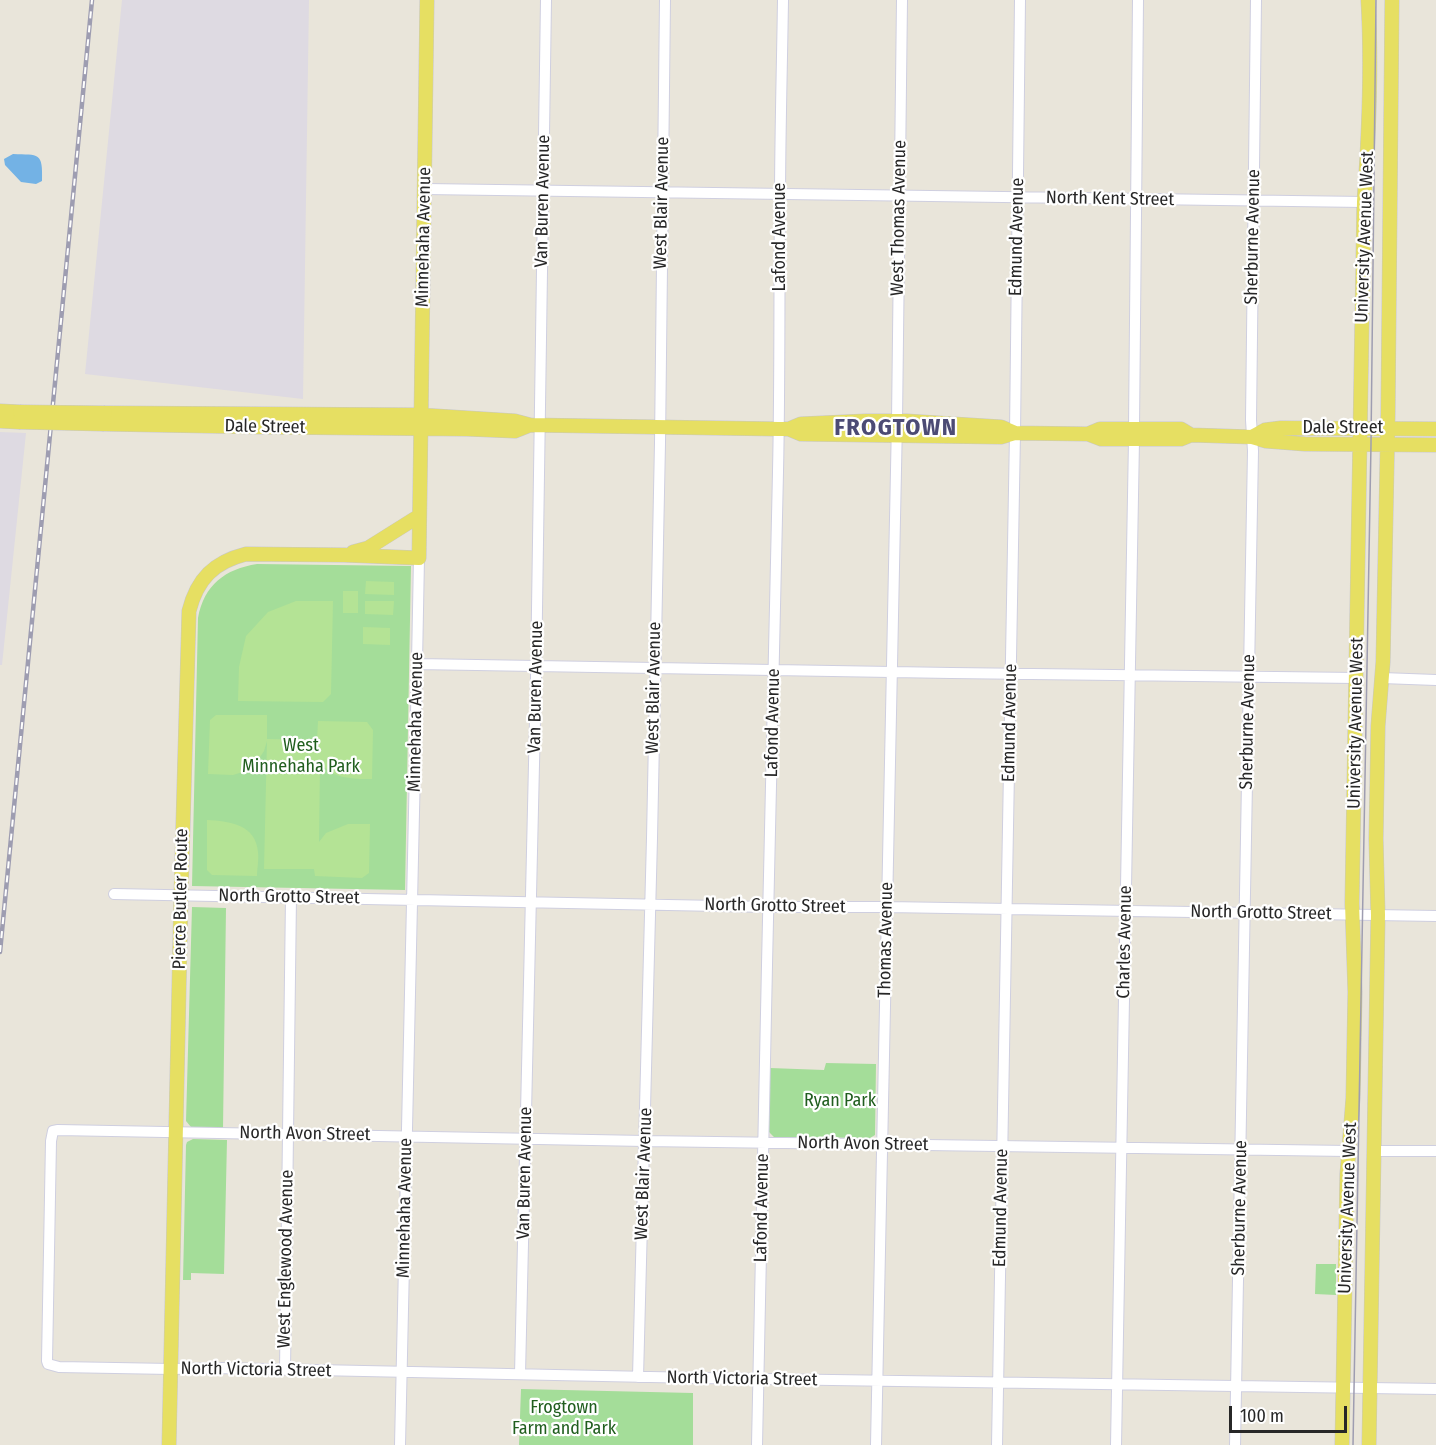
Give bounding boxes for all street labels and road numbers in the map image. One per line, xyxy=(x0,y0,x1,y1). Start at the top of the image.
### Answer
street label: Van Buren Avenue xyxy=(531,134,555,268)
street label: West Blair Avenue xyxy=(650,137,674,269)
street label: West Thomas Avenue xyxy=(887,140,911,296)
street label: University Avenue West xyxy=(1351,151,1379,323)
street label: Minnehaha Avenue xyxy=(412,167,436,307)
street label: Sherburne Avenue xyxy=(1241,169,1265,305)
street label: Edmund Avenue xyxy=(1005,178,1029,296)
street label: Lafond Avenue xyxy=(769,183,791,291)
street label: North Kent Street xyxy=(1046,187,1174,211)
street label: Dale Street xyxy=(224,415,306,439)
street label: Dale Street xyxy=(1303,417,1383,439)
street label: Van Buren Avenue xyxy=(524,620,548,754)
street label: West Blair Avenue xyxy=(642,622,666,754)
street label: University Avenue West xyxy=(1344,637,1368,809)
street label: Minnehaha Avenue xyxy=(404,652,428,792)
street label: Sherburne Avenue xyxy=(1236,654,1260,790)
street label: Edmund Avenue xyxy=(998,664,1022,782)
street label: Lafond Avenue xyxy=(761,668,785,778)
street label: Pierce Butler Route xyxy=(169,828,193,970)
street label: Thomas Avenue xyxy=(874,882,898,998)
street label: North Grotto Street xyxy=(218,885,360,909)
street label: Charles Avenue xyxy=(1113,885,1137,999)
street label: North Grotto Street xyxy=(704,894,846,918)
street label: North Grotto Street xyxy=(1190,901,1332,925)
street label: Van Buren Avenue xyxy=(513,1106,537,1240)
street label: West Blair Avenue xyxy=(631,1107,657,1241)
street label: North Avon Street xyxy=(239,1122,371,1146)
street label: University Avenue West xyxy=(1334,1122,1362,1294)
street label: North Avon Street xyxy=(797,1132,929,1156)
street label: Minnehaha Avenue xyxy=(393,1138,417,1278)
street label: Sherburne Avenue xyxy=(1228,1140,1252,1276)
street label: Edmund Avenue xyxy=(989,1149,1013,1267)
street label: Lafond Avenue xyxy=(750,1153,774,1263)
street label: West Englewood Avenue xyxy=(274,1170,298,1348)
street label: North Victoria Street xyxy=(180,1358,332,1382)
street label: North Victoria Street xyxy=(666,1367,818,1391)

